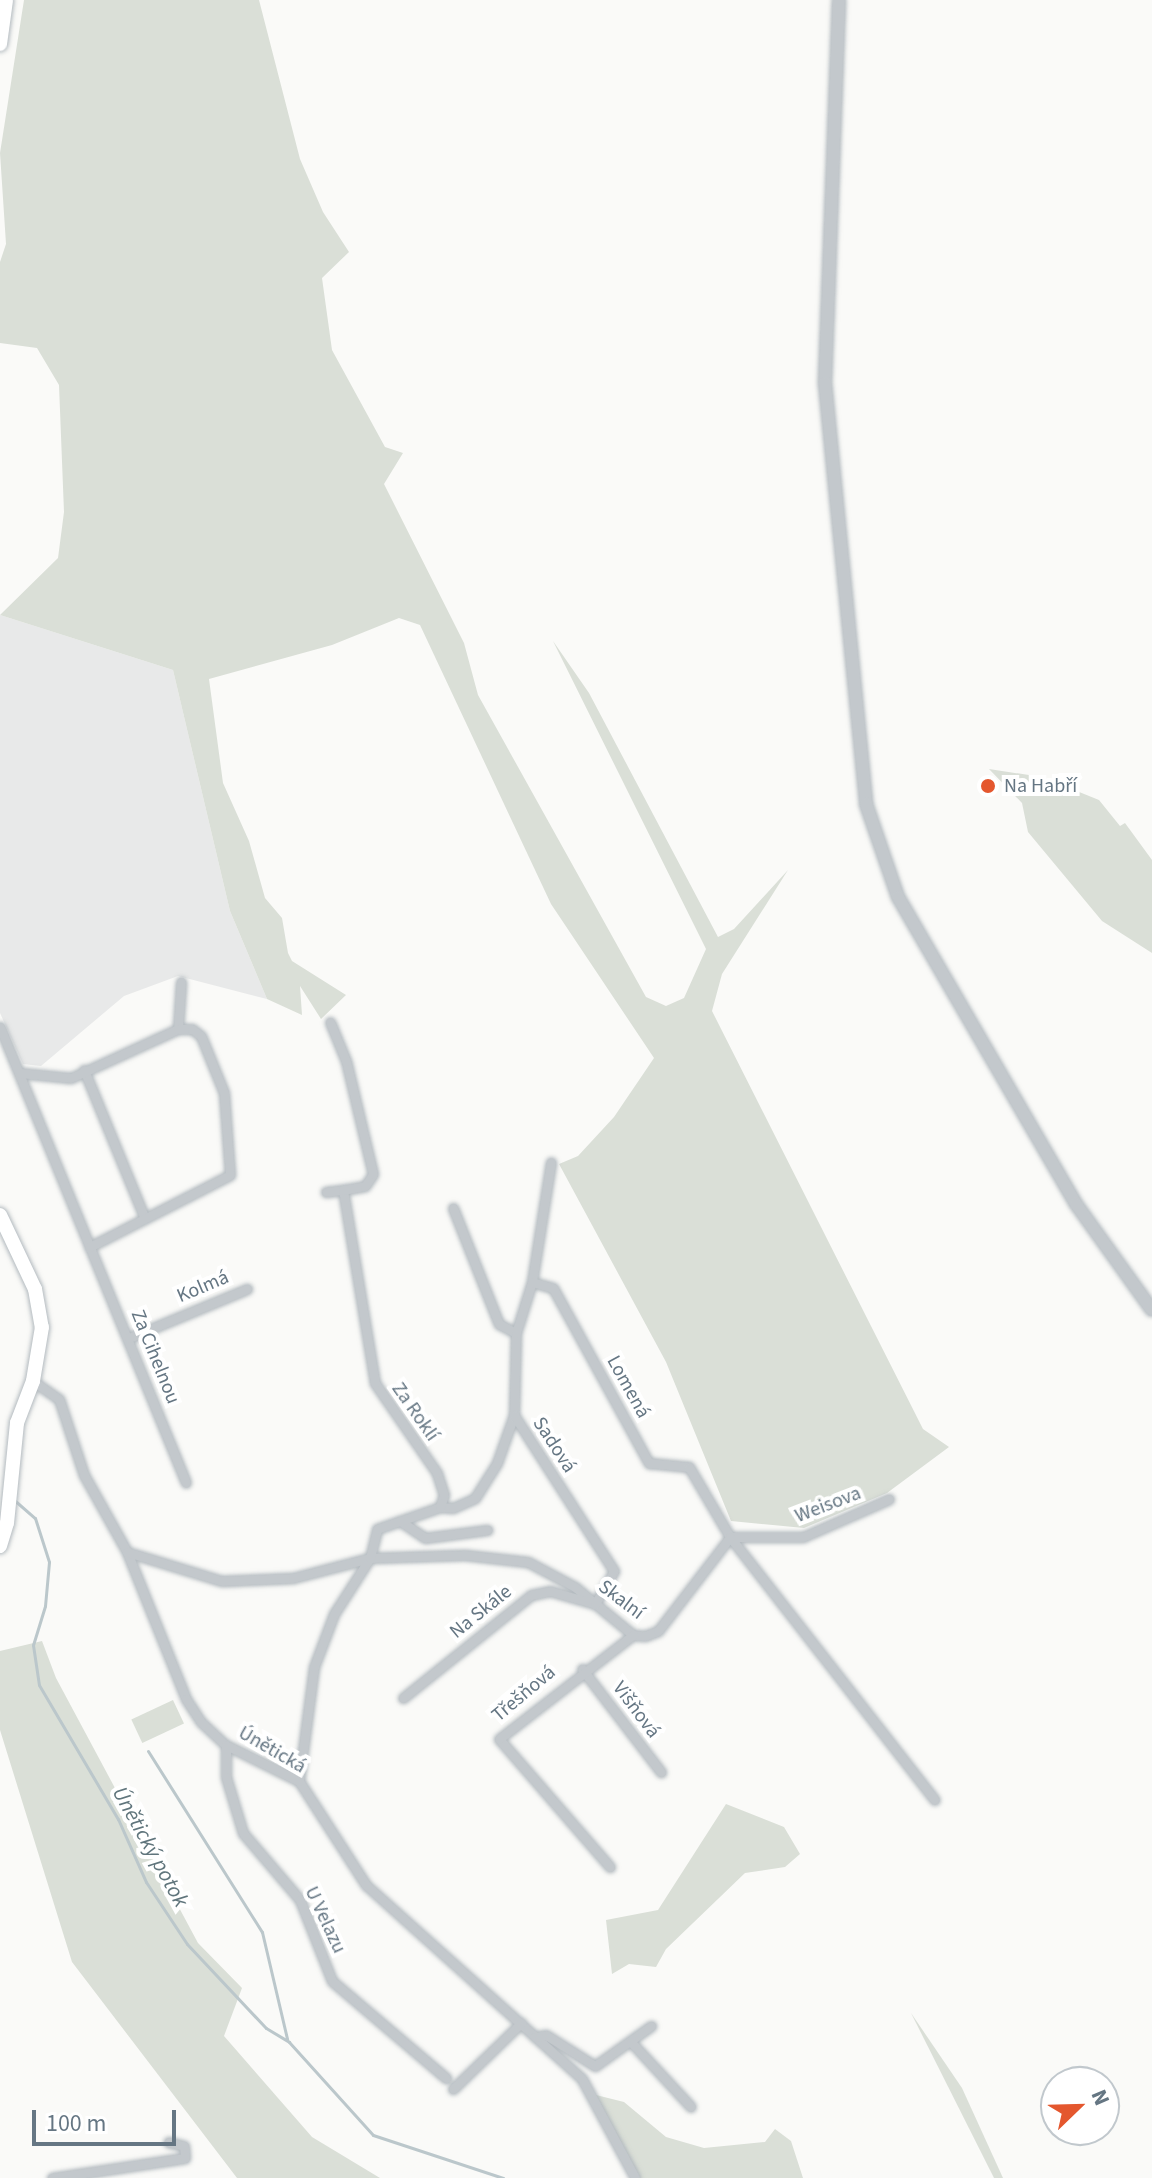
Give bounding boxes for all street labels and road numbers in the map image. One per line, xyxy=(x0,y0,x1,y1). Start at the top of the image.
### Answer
street label: Kolmá xyxy=(173,1265,233,1309)
street label: Za Cihelnou xyxy=(125,1306,185,1408)
street label: Lomená xyxy=(601,1352,655,1422)
street label: Za Roklí xyxy=(386,1378,444,1446)
street label: Sadová xyxy=(527,1413,581,1477)
street label: Weisova xyxy=(792,1481,864,1529)
street label: Skalní xyxy=(593,1575,649,1625)
street label: Na Skále xyxy=(445,1580,517,1644)
street label: Třešňová xyxy=(487,1661,561,1727)
street label: Višňová xyxy=(607,1677,665,1743)
street label: Únětická xyxy=(234,1721,310,1779)
street label: U Velazu xyxy=(299,1883,351,1957)

